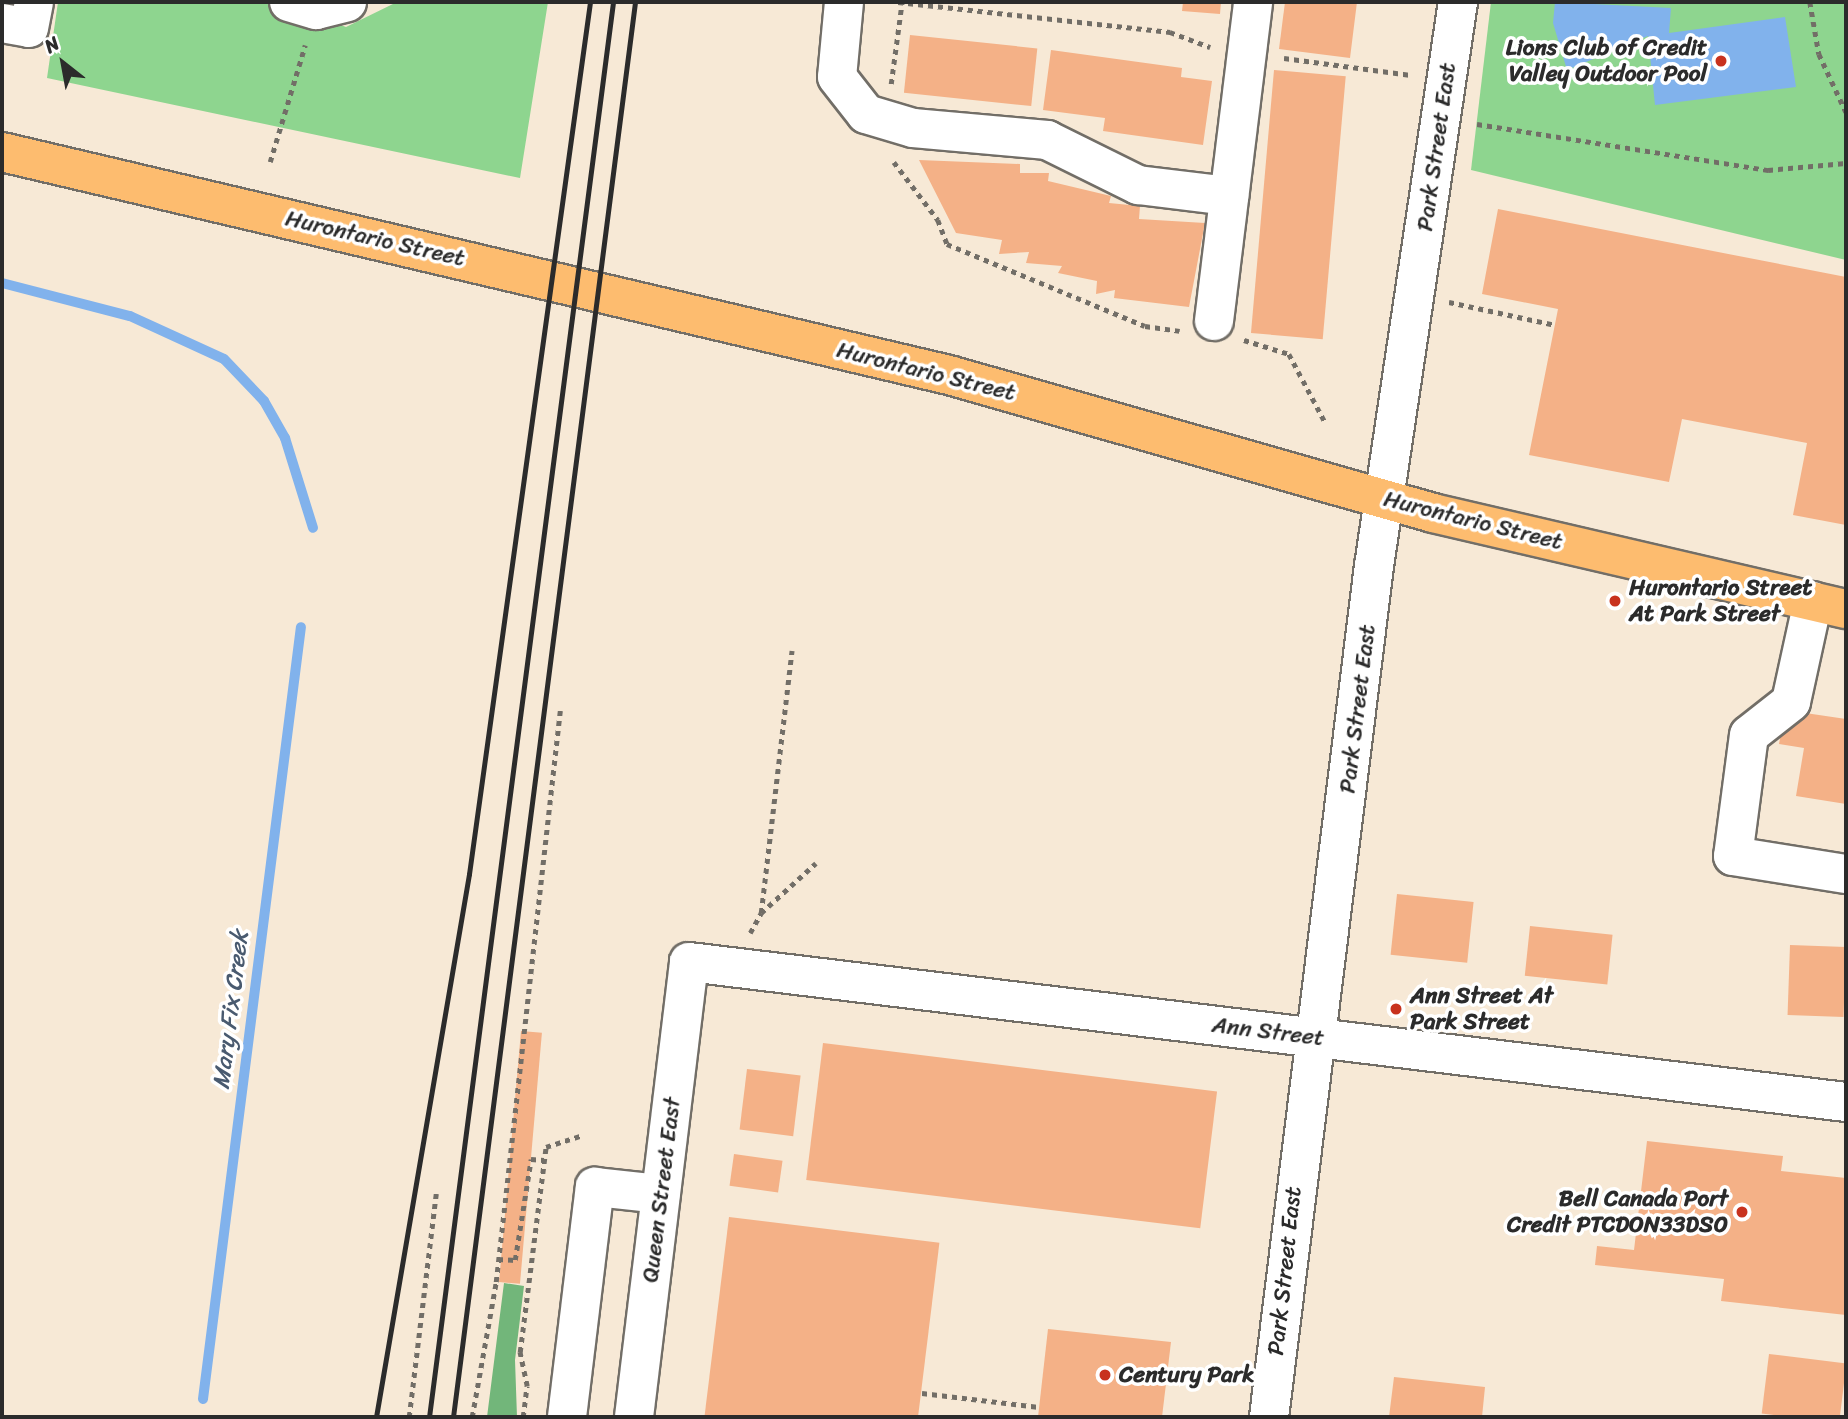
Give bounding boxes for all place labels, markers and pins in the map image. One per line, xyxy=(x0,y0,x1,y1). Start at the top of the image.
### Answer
place label: Lions Club of Credit Valley Outdoor Pool xyxy=(1507,34,1707,88)
marker: Lions Club of Credit Valley Outdoor Pool xyxy=(1713,53,1729,69)
place label: Hurontario Street At Park Street xyxy=(1629,574,1812,628)
marker: Hurontario Street At Park Street xyxy=(1607,593,1623,609)
place label: Ann Street At Park Street xyxy=(1410,982,1554,1036)
marker: Ann Street At Park Street xyxy=(1388,1001,1404,1017)
place label: Bell Canada Port Credit PTCDON33DS0 xyxy=(1507,1185,1728,1239)
marker: Bell Canada Port Credit PTCDON33DS0 xyxy=(1734,1204,1750,1220)
place label: Century Park xyxy=(1119,1361,1254,1389)
marker: Century Park xyxy=(1097,1367,1113,1383)

